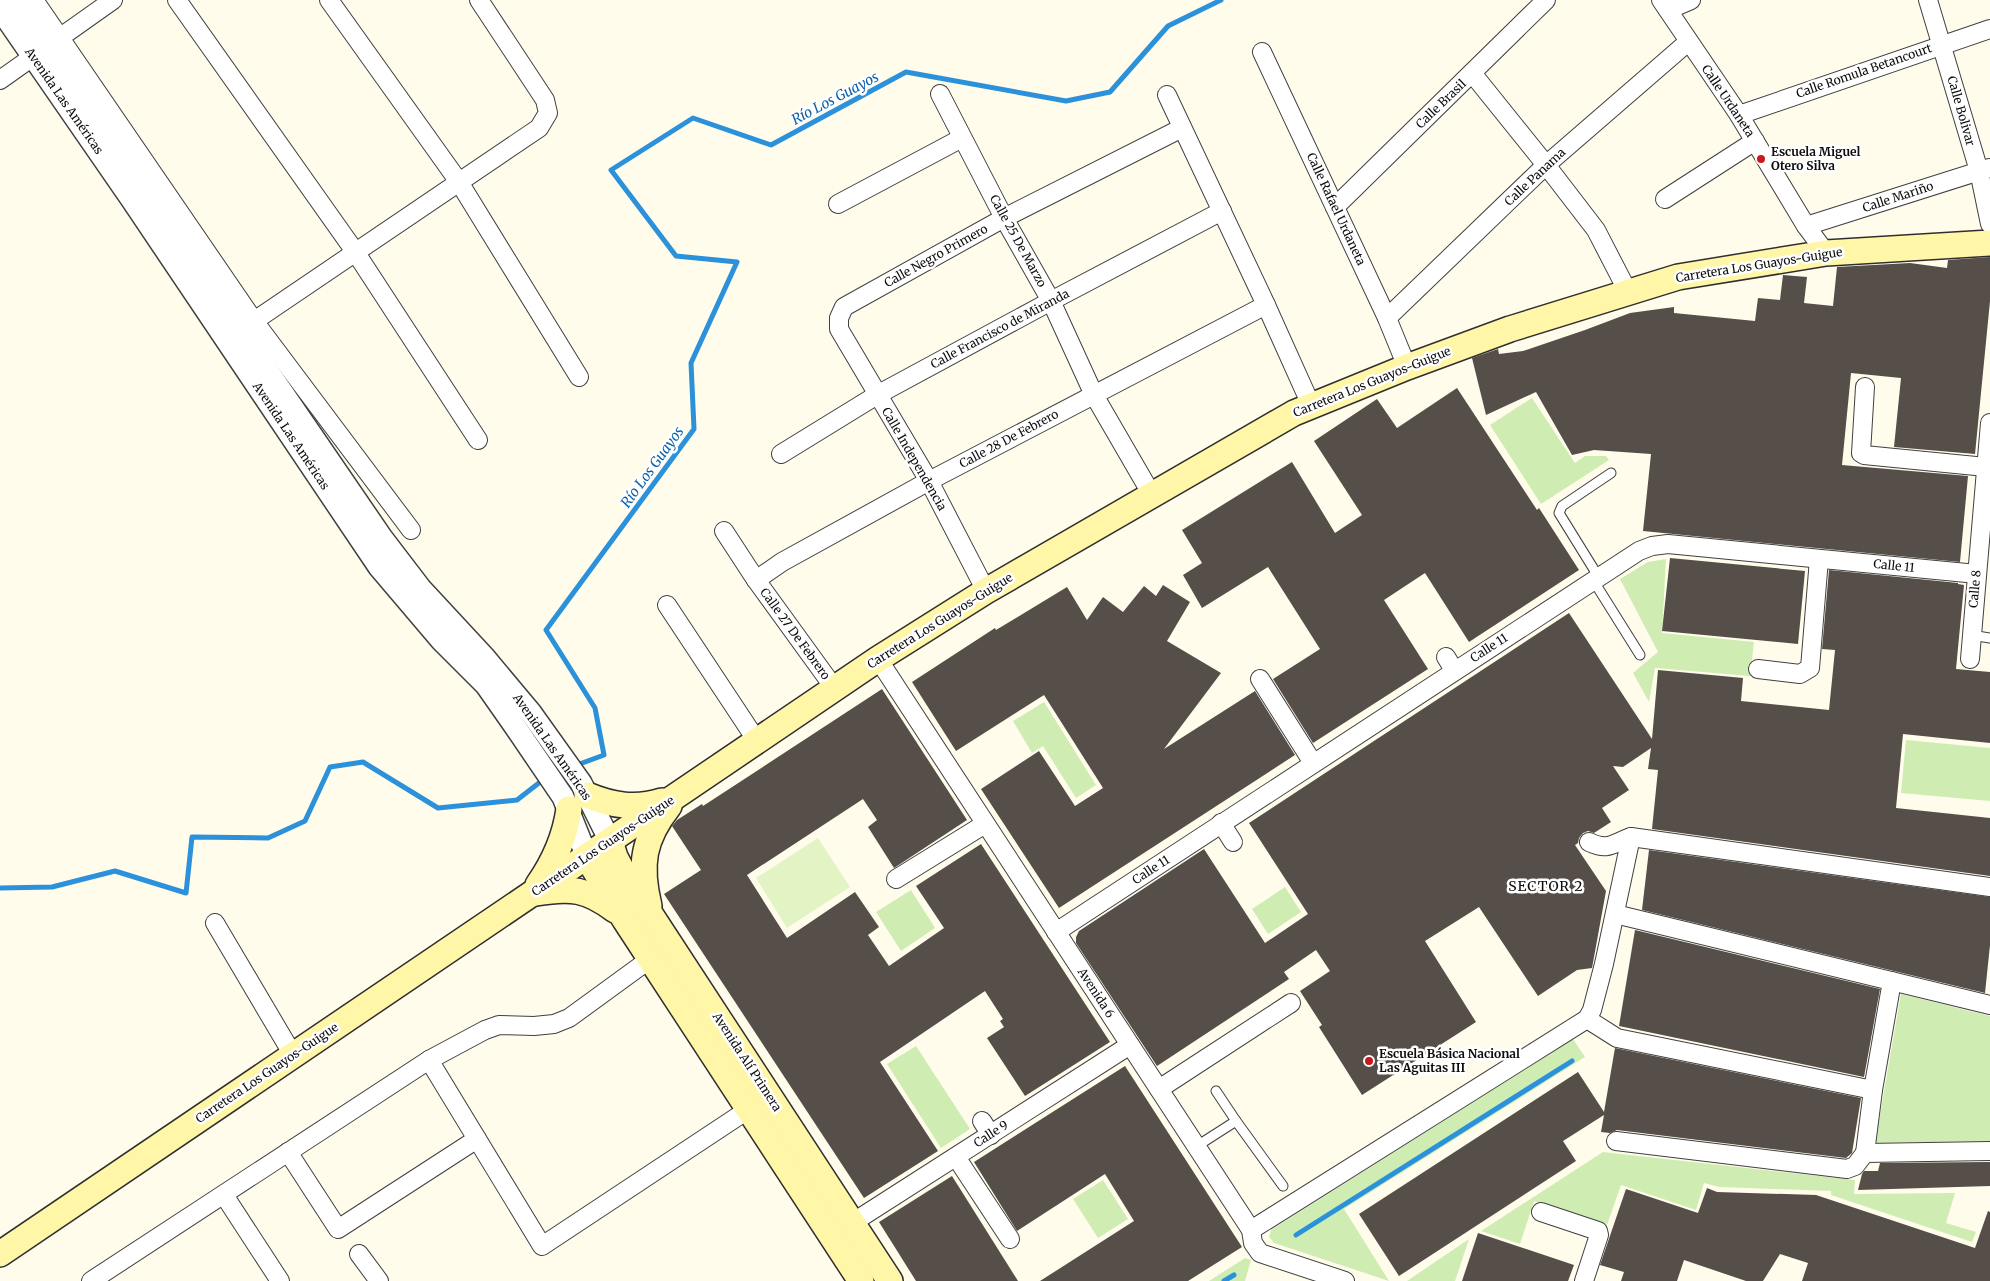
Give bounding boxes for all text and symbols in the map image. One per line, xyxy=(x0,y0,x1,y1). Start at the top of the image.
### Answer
street label: Calle Romula Betancourt xyxy=(1794,40,1934,101)
street label: Avenida Las Américas xyxy=(21,44,107,157)
street label: Calle Urdaneta xyxy=(1699,62,1758,140)
water label: Río Los Guayos xyxy=(788,67,882,128)
street label: Calle Bolivar xyxy=(1944,74,1979,148)
street label: Calle Brasil xyxy=(1412,76,1469,131)
street label: Calle Panama xyxy=(1501,144,1569,209)
place label: Escuela Miguel Otero Silva xyxy=(1771,144,1860,173)
street label: Calle Rafael Urdaneta xyxy=(1304,150,1369,268)
marker: Escuela Miguel Otero Silva xyxy=(1755,153,1767,165)
street label: Calle Mariño xyxy=(1861,178,1935,215)
street label: Calle 25 De Marzo xyxy=(987,192,1050,289)
street label: Calle Negro Primero xyxy=(881,221,990,290)
street label: Carretera Los Guayos-Guigue xyxy=(1674,244,1843,285)
street label: Calle Francisco de Miranda xyxy=(928,285,1072,372)
street label: Carretera Los Guayos-Guigue xyxy=(1291,343,1453,420)
street label: Avenida Las Américas xyxy=(249,378,333,492)
street label: Calle Independencia xyxy=(879,405,950,513)
street label: Calle 28 De Febrero xyxy=(957,406,1061,471)
water label: Río Los Guayos xyxy=(617,423,688,511)
street label: Calle 11 xyxy=(1873,556,1916,575)
street label: Calle 8 xyxy=(1965,569,1984,609)
street label: Carretera Los Guayos-Guigue xyxy=(864,570,1015,672)
street label: Calle 27 De Febrero xyxy=(757,585,834,682)
street label: Calle 11 xyxy=(1467,630,1511,665)
street label: Avenida Las Américas xyxy=(509,690,595,803)
street label: Carretera Los Guayos-Guigue xyxy=(529,792,677,899)
street label: Calle 11 xyxy=(1129,852,1173,887)
district label: SECTOR 2 xyxy=(1508,877,1584,895)
street label: Avenida 6 xyxy=(1074,964,1118,1020)
street label: Avenida Alí Primera xyxy=(709,1009,785,1115)
street label: Carretera Los Guayos-Guigue xyxy=(193,1019,341,1126)
place label: Escuela Básica Nacional Las Aguitas III xyxy=(1379,1046,1520,1075)
marker: Escuela Básica Nacional Las Aguitas III xyxy=(1363,1055,1375,1067)
street label: Calle 9 xyxy=(971,1117,1011,1150)

